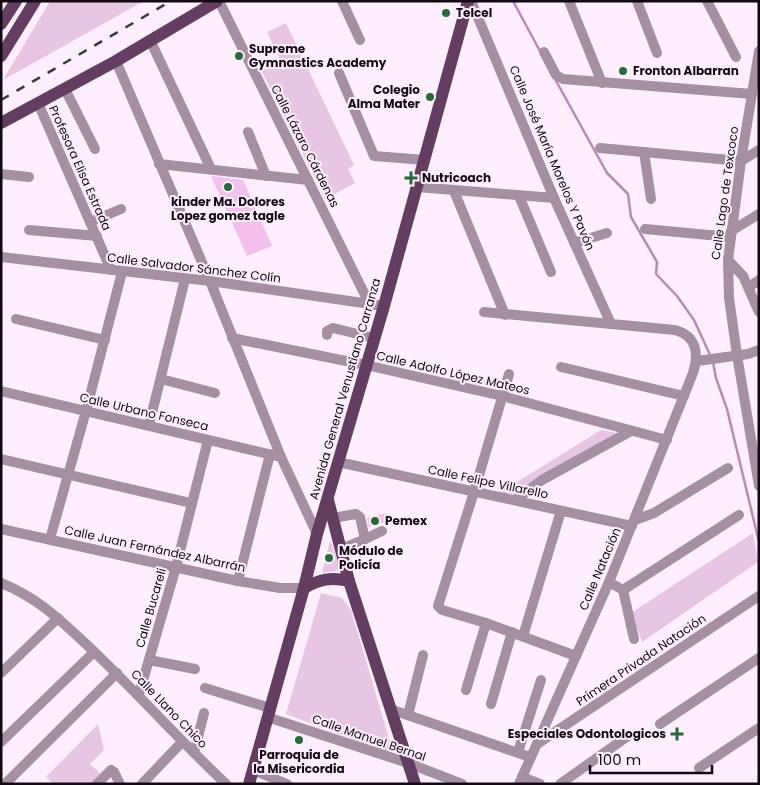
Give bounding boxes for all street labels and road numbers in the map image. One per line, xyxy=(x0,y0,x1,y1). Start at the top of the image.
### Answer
street label: Calle José María Morelos Y Pavón xyxy=(506,63,599,253)
street label: Calle Lázaro Cárdenas xyxy=(267,81,344,210)
street label: Profesora Elisa Estrada xyxy=(45,102,116,233)
street label: Calle Lago de Texcoco xyxy=(707,125,742,261)
street label: Calle Salvador Sánchez Colín xyxy=(106,248,282,287)
street label: Avenida General Venustiano Carranza xyxy=(305,276,384,502)
street label: Calle Adolfo López Mateos xyxy=(375,347,531,398)
street label: Calle Urbano Fonseca xyxy=(78,388,210,435)
street label: Calle Felipe Villarello xyxy=(426,460,550,503)
street label: Calle Juan Fernández Albarrán xyxy=(63,521,247,576)
street label: Calle Natación xyxy=(574,525,625,613)
street label: Calle Bucareli xyxy=(131,566,170,650)
street label: Primera Privada Natación xyxy=(572,610,709,709)
street label: Calle Llano Chico xyxy=(127,665,212,752)
street label: Calle Manuel Bernal xyxy=(310,710,428,765)

